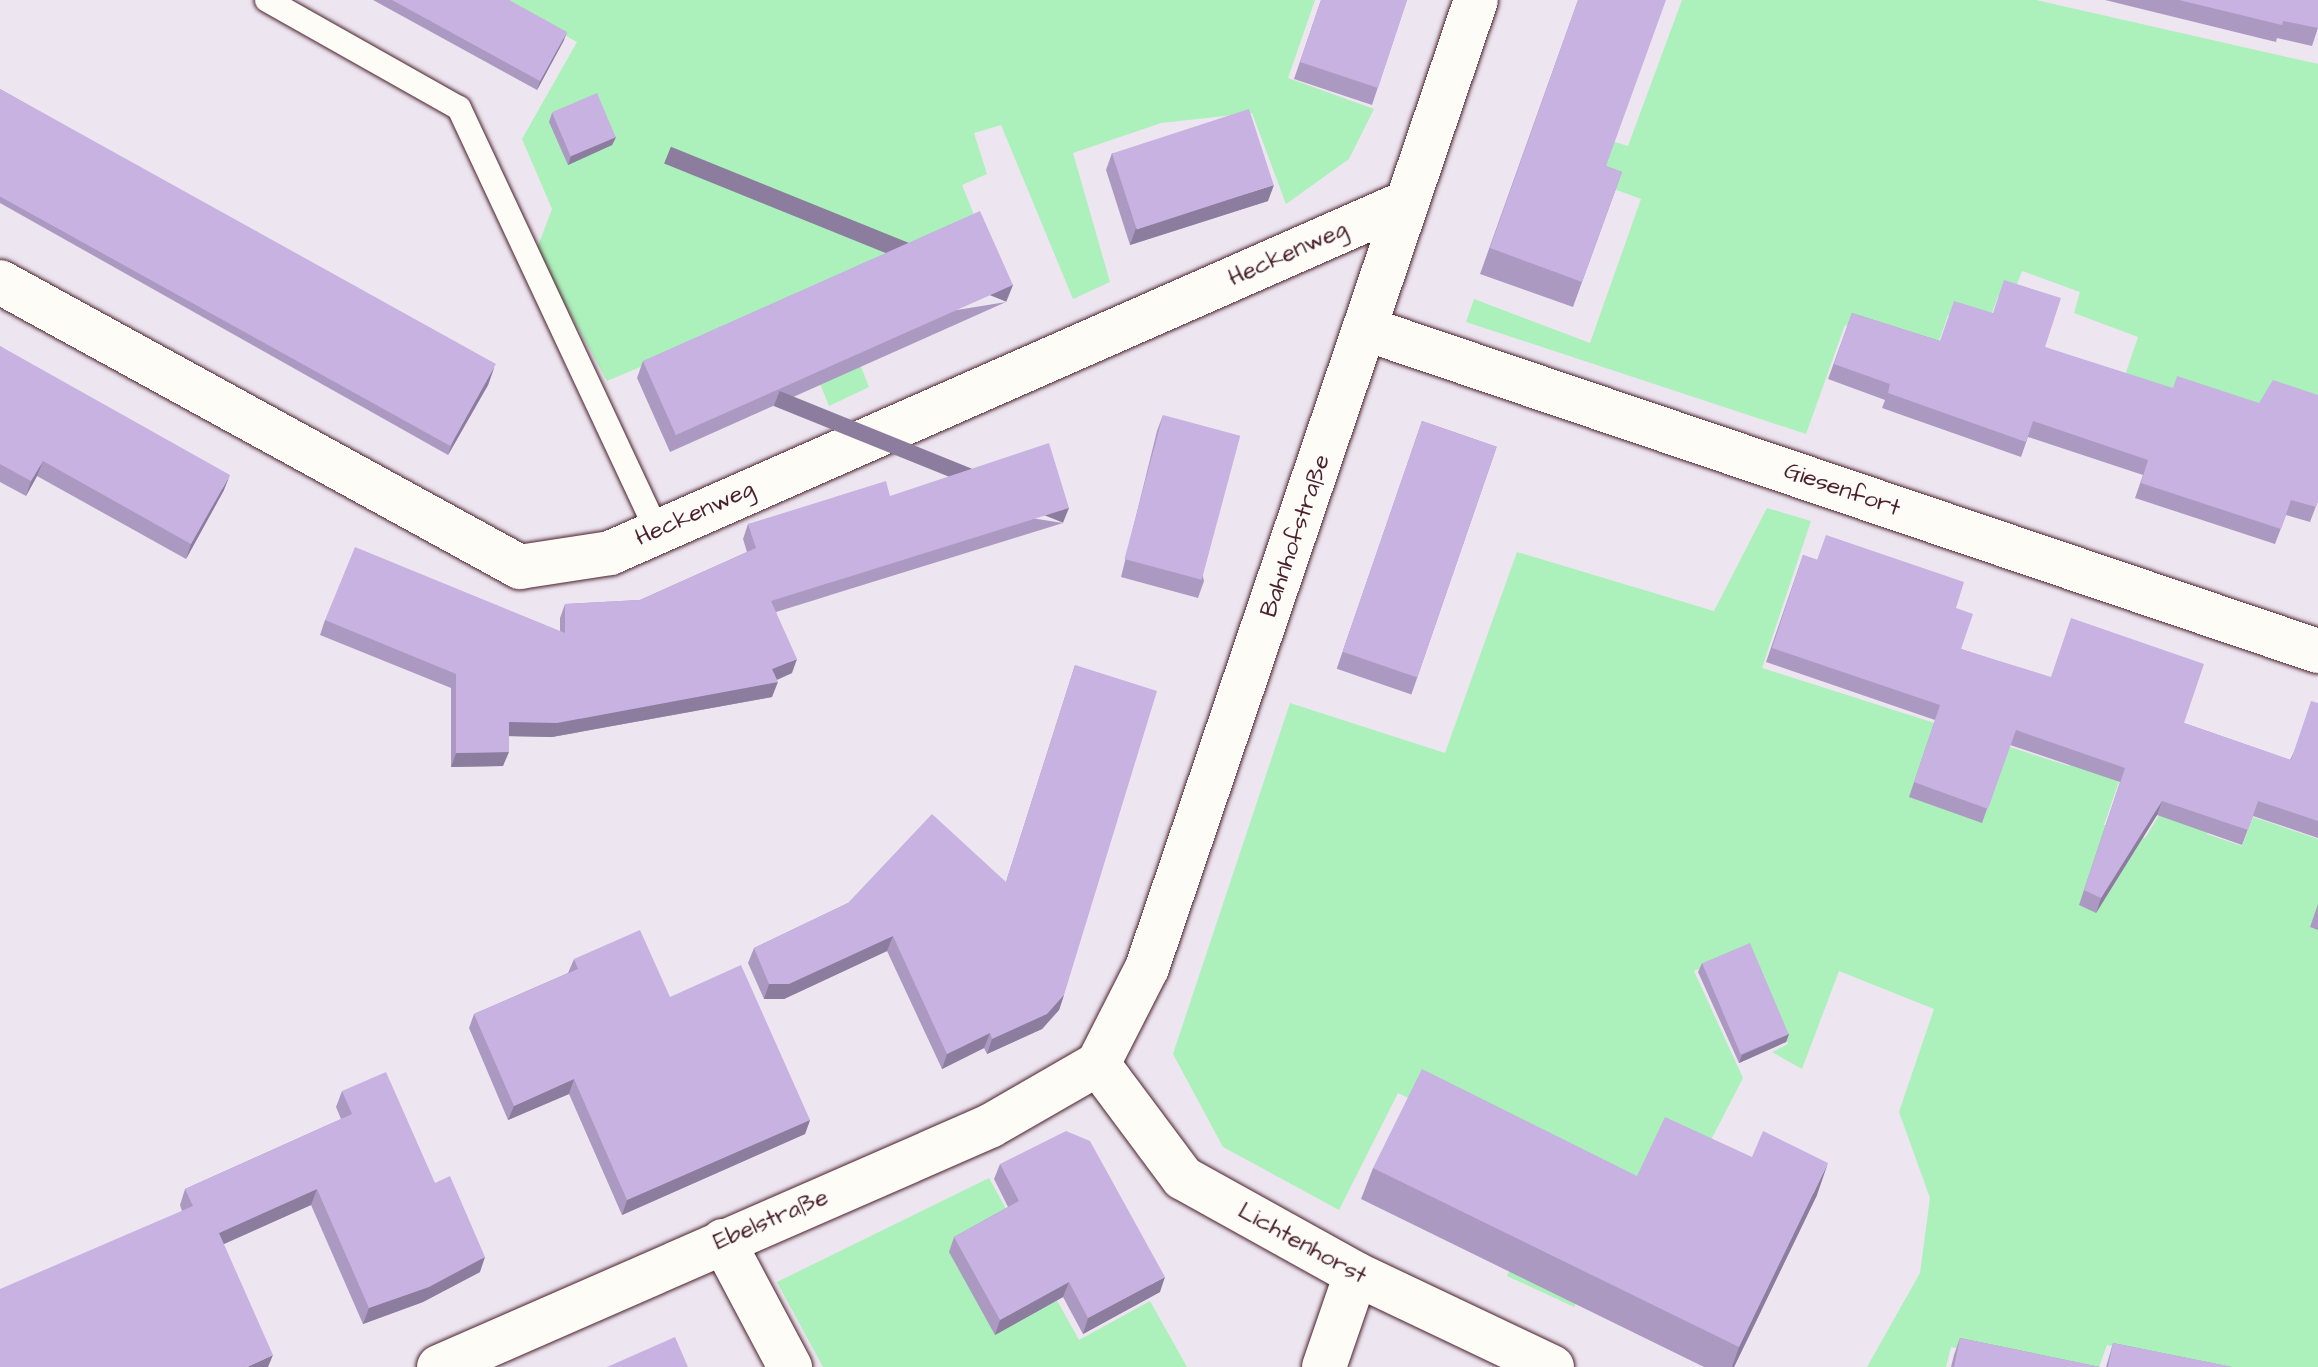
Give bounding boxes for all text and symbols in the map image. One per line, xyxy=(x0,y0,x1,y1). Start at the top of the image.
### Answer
street label: Heckenweg xyxy=(1224,215,1352,293)
street label: Bahnhofstraße xyxy=(1255,451,1337,621)
street label: Giesenfort xyxy=(1780,457,1904,523)
street label: Heckenweg xyxy=(631,475,759,553)
street label: Ebelstraße xyxy=(709,1183,833,1257)
street label: Lichtenhorst xyxy=(1233,1197,1371,1291)

